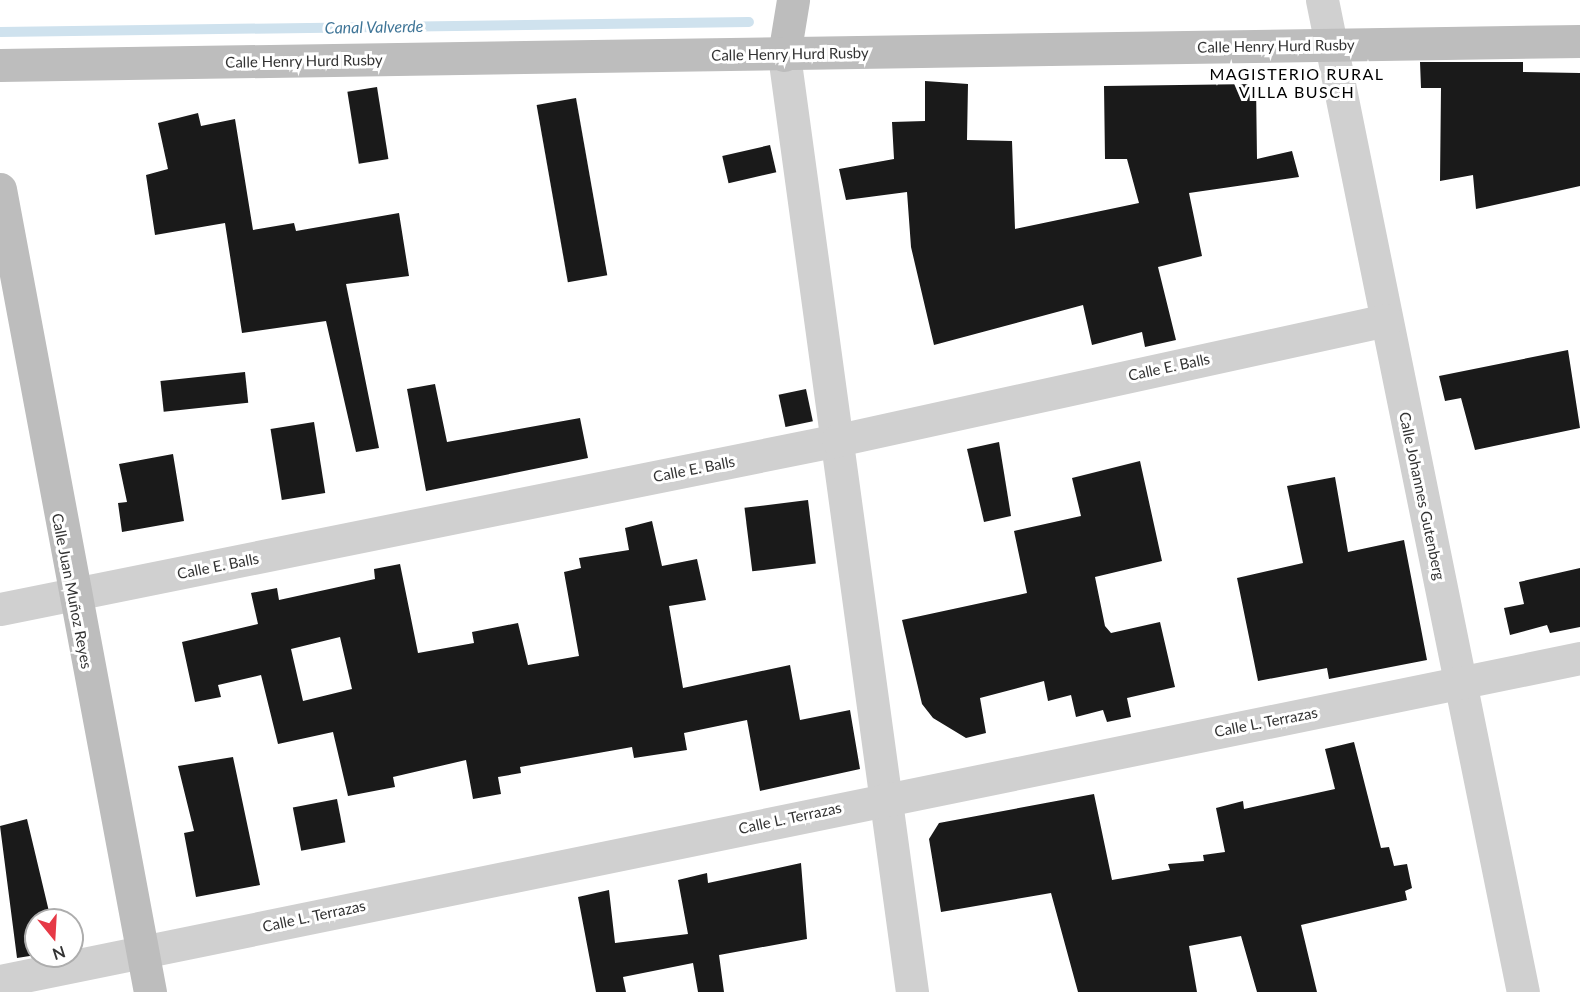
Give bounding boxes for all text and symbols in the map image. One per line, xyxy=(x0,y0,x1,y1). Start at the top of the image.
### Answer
water label: Canal Valverde xyxy=(324,17,424,37)
street label: Calle Henry Hurd Rusby xyxy=(1197,36,1355,56)
street label: Calle Henry Hurd Rusby xyxy=(711,44,869,64)
street label: Calle Henry Hurd Rusby xyxy=(225,51,383,71)
district label: MAGISTERIO RURAL VILLA BUSCH xyxy=(1209,64,1385,102)
street label: Calle E. Balls xyxy=(1127,350,1211,384)
street label: Calle Johannes Gutenberg xyxy=(1395,410,1449,582)
street label: Calle E. Balls xyxy=(652,452,736,486)
street label: Calle Juan Muñoz Reyes xyxy=(48,511,96,671)
street label: Calle E. Balls xyxy=(176,549,260,583)
street label: Calle L. Terrazas xyxy=(1213,703,1319,741)
street label: Calle L. Terrazas xyxy=(737,798,843,838)
street label: Calle L. Terrazas xyxy=(261,896,367,936)
north arrow xyxy=(24,908,84,968)
text: N xyxy=(50,943,68,965)

